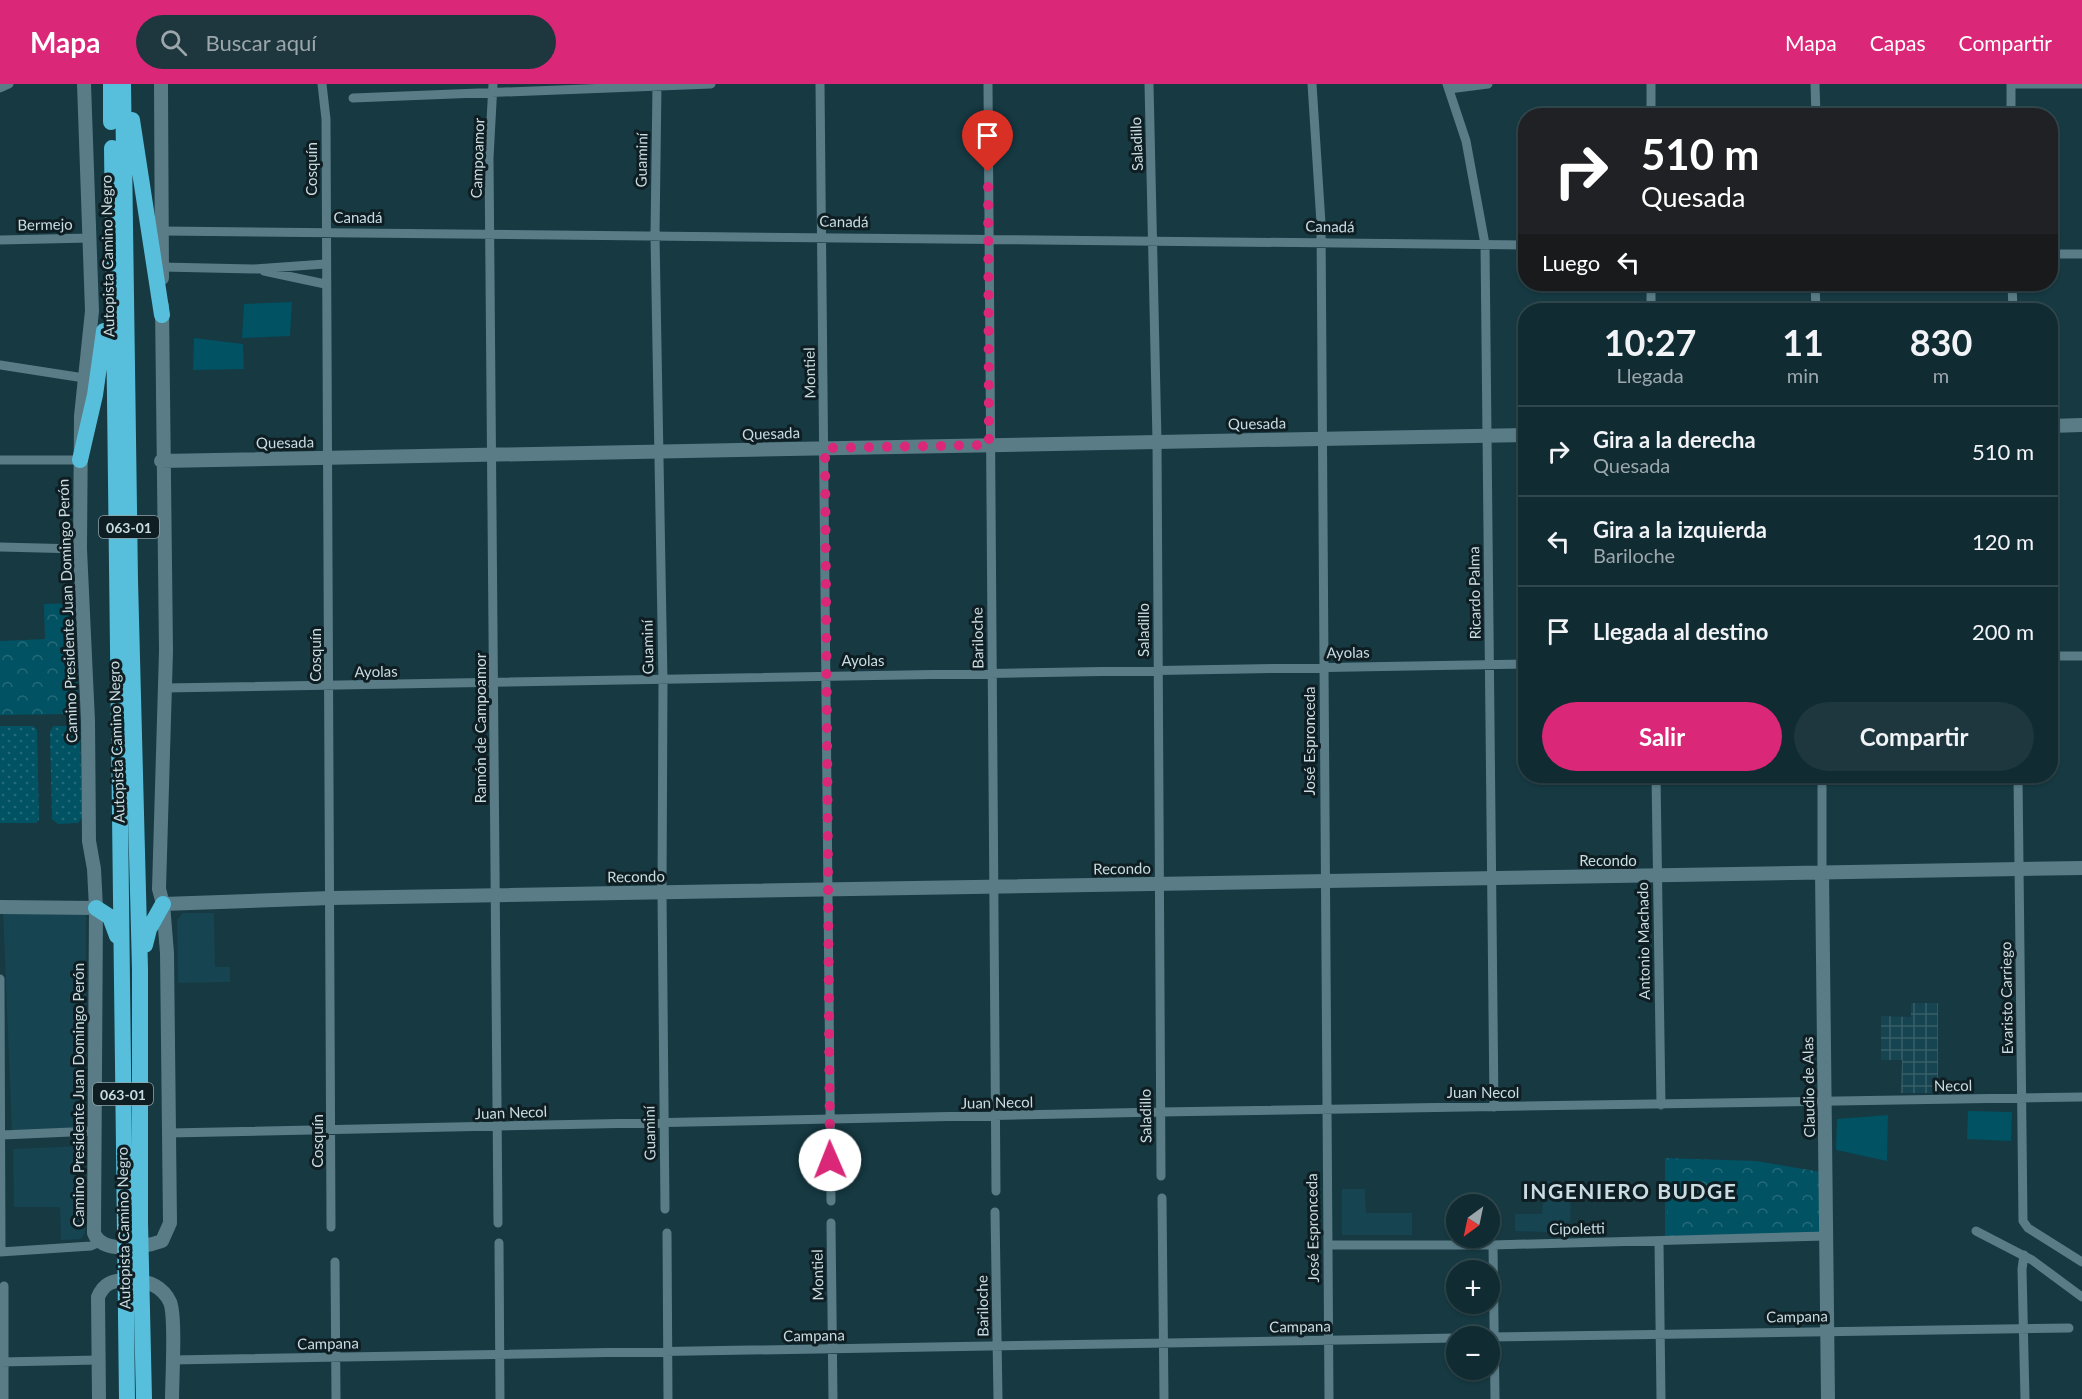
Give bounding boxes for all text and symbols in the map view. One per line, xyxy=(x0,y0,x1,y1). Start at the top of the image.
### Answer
search box xyxy=(136,15,556,69)
text: Mapa xyxy=(30,25,100,59)
icon: search xyxy=(157,26,190,59)
text: Buscar aquí xyxy=(205,29,317,56)
text: Mapa xyxy=(1785,30,1837,55)
text: Capas xyxy=(1870,30,1926,55)
text: Compartir xyxy=(1959,30,2052,55)
pin xyxy=(962,110,1013,172)
street label: Campoamor xyxy=(467,117,487,199)
street label: Saladillo xyxy=(1126,117,1146,171)
icon: arrive xyxy=(971,119,1004,152)
text: 510 m xyxy=(1641,129,1759,179)
street label: Guaminí xyxy=(632,131,650,187)
icon: right xyxy=(1542,132,1620,210)
street label: Cosquín xyxy=(302,142,320,196)
street label: Autopista Camino Negro xyxy=(97,175,117,337)
text: Quesada xyxy=(1641,180,1745,213)
street label: Canadá xyxy=(333,208,383,226)
street label: Canadá xyxy=(819,212,869,230)
street label: Bermejo xyxy=(17,215,73,233)
street label: Canadá xyxy=(1305,217,1355,235)
icon: left xyxy=(1612,246,1645,279)
text: Luego xyxy=(1542,249,1600,276)
text: 10:27 xyxy=(1604,320,1696,364)
text: 11 xyxy=(1782,320,1824,364)
text: 830 xyxy=(1910,320,1972,364)
street label: Montiel xyxy=(800,347,818,399)
text: Llegada xyxy=(1617,363,1684,387)
text: min xyxy=(1787,363,1819,387)
text: m xyxy=(1933,363,1949,387)
street label: Quesada xyxy=(1228,413,1286,433)
street label: Quesada xyxy=(742,423,800,443)
text: Gira a la derecha xyxy=(1593,426,1756,453)
street label: Quesada xyxy=(256,432,314,452)
icon: right xyxy=(1542,435,1575,468)
text: 510 m xyxy=(1972,438,2034,465)
text: Quesada xyxy=(1593,453,1670,477)
street label: Camino Presidente Juan Domingo Perón xyxy=(53,479,81,743)
road number: 063-01 xyxy=(99,516,159,538)
text: Gira a la izquierda xyxy=(1593,516,1767,543)
icon: left xyxy=(1542,525,1575,558)
text: 120 m xyxy=(1972,528,2034,555)
text: Bariloche xyxy=(1593,543,1675,567)
street label: Ricardo Palma xyxy=(1464,546,1484,640)
street label: Saladillo xyxy=(1134,603,1152,657)
street label: Bariloche xyxy=(967,607,987,669)
icon: arrive xyxy=(1542,615,1575,648)
street label: Guaminí xyxy=(638,618,656,674)
text: Llegada al destino xyxy=(1593,618,1769,645)
text: 200 m xyxy=(1972,618,2034,645)
street label: Cosquín xyxy=(306,628,324,682)
street label: Ayolas xyxy=(1326,643,1370,661)
street label: Ayolas xyxy=(841,651,885,669)
street label: Ramón de Campoamor xyxy=(471,652,489,803)
street label: Autopista Camino Negro xyxy=(104,661,128,823)
street label: Ayolas xyxy=(354,662,398,680)
street label: José Espronceda xyxy=(1300,686,1318,796)
button: Salir xyxy=(1542,702,1782,771)
button: Compartir xyxy=(1794,702,2034,771)
street label: Recondo xyxy=(1579,851,1637,869)
street label: Recondo xyxy=(1093,858,1151,878)
street label: Recondo xyxy=(607,866,665,886)
street label: Antonio Machado xyxy=(1633,882,1653,1000)
street label: Evaristo Carriego xyxy=(1996,942,2016,1054)
street label: Camino Presidente Juan Domingo Perón xyxy=(69,963,87,1227)
street label: Claudio de Alas xyxy=(1798,1036,1818,1138)
street label: Necol xyxy=(1934,1076,1972,1094)
road number: 063-01 xyxy=(93,1083,153,1105)
street label: Juan Necol xyxy=(1447,1083,1519,1101)
street label: Saladillo xyxy=(1136,1089,1154,1143)
street label: Juan Necol xyxy=(961,1092,1033,1112)
street label: Juan Necol xyxy=(475,1102,547,1122)
street label: Guaminí xyxy=(640,1104,658,1160)
street label: Cosquín xyxy=(308,1114,326,1168)
position arrow xyxy=(798,1128,862,1192)
street label: Autopista Camino Negro xyxy=(113,1147,133,1309)
street label: José Espronceda xyxy=(1302,1173,1322,1283)
district label: INGENIERO BUDGE xyxy=(1523,1178,1737,1203)
north arrow xyxy=(1446,1194,1500,1248)
map controls xyxy=(1446,1194,1500,1380)
street label: Cipoletti xyxy=(1549,1219,1605,1237)
street label: Montiel xyxy=(808,1249,826,1301)
button: + xyxy=(1446,1260,1500,1314)
street label: Bariloche xyxy=(972,1275,992,1337)
street label: Campana xyxy=(1766,1306,1828,1326)
street label: Campana xyxy=(1269,1316,1331,1336)
street label: Campana xyxy=(783,1325,845,1345)
button: − xyxy=(1446,1326,1500,1380)
street label: Campana xyxy=(297,1333,359,1353)

